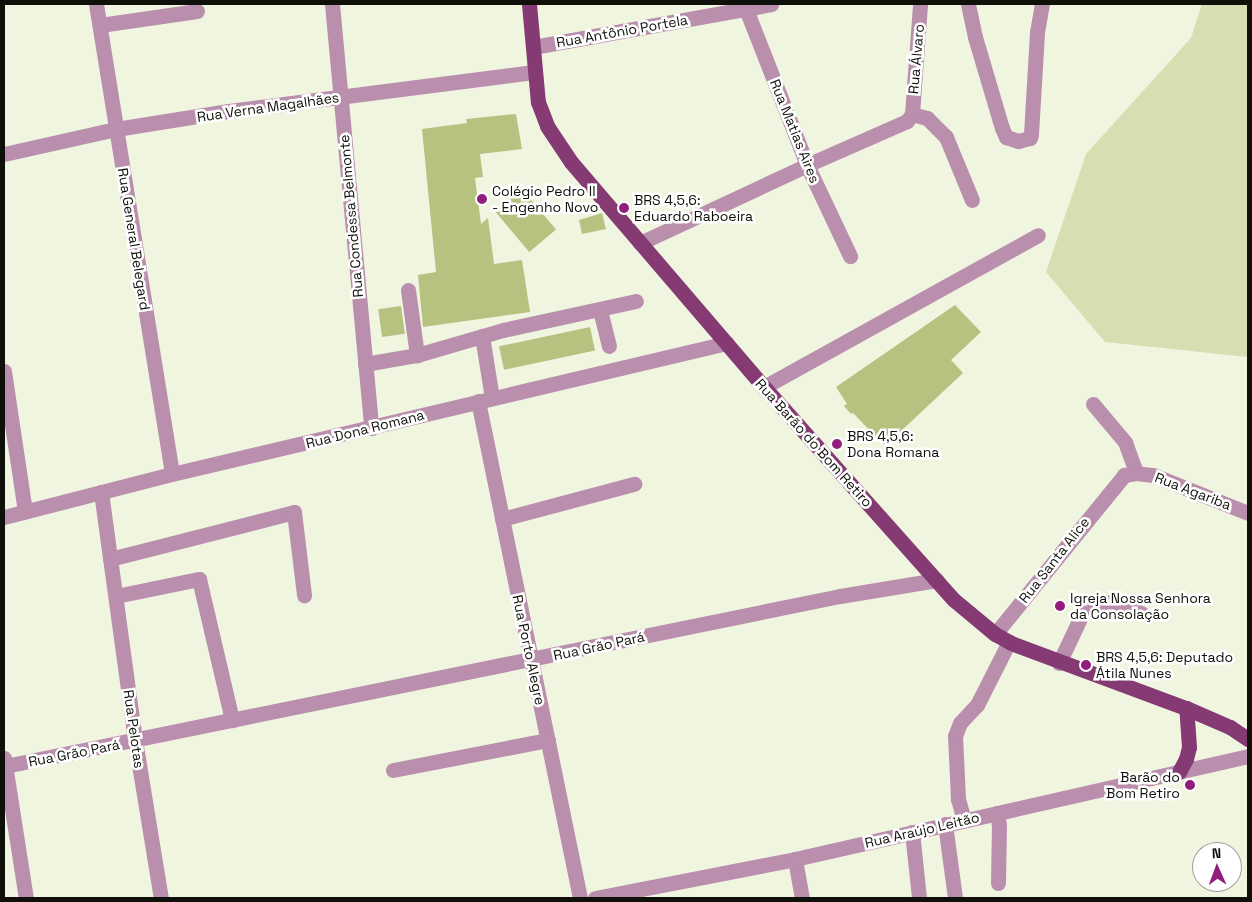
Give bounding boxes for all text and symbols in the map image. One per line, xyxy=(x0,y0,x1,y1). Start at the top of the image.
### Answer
street label: Rua Antônio Portela xyxy=(555,11,689,51)
street label: Rua Álvaro xyxy=(905,23,927,95)
street label: Rua Matias Aires xyxy=(767,77,823,185)
street label: Rua Verna Magalhães xyxy=(196,89,340,125)
street label: Rua Condessa Belmonte xyxy=(336,134,366,298)
street label: Rua General Belegard xyxy=(114,167,154,311)
place label: Colégio Pedro II - Engenho Novo xyxy=(492,183,599,216)
place label: BRS 4,5,6: Eduardo Raboeira xyxy=(634,192,753,224)
marker: Colégio Pedro II - Engenho Novo xyxy=(476,193,488,205)
marker: BRS 4,5,6: Eduardo Raboeira xyxy=(618,202,630,214)
street label: Rua Barão do Bom Retiro xyxy=(752,375,876,511)
street label: Rua Dona Romana xyxy=(304,406,426,452)
place label: BRS 4,5,6: Dona Romana xyxy=(847,428,939,461)
marker: BRS 4,5,6: Dona Romana xyxy=(831,438,843,450)
street label: Rua Agariba xyxy=(1152,469,1234,513)
street label: Rua Santa Alice xyxy=(1015,514,1093,606)
place label: Igreja Nossa Senhora da Consolação xyxy=(1070,590,1211,622)
street label: Rua Porto Alegre xyxy=(509,593,549,707)
marker: Igreja Nossa Senhora da Consolação xyxy=(1054,600,1066,612)
street label: Rua Grão Pará xyxy=(552,628,646,664)
place label: BRS 4,5,6: Deputado Átila Nunes xyxy=(1096,649,1233,682)
marker: BRS 4,5,6: Deputado Átila Nunes xyxy=(1080,659,1092,671)
street label: Rua Pelotas xyxy=(120,689,148,769)
street label: Rua Grão Pará xyxy=(27,736,121,770)
place label: Barão do Bom Retiro xyxy=(1106,769,1180,802)
marker: Barão do Bom Retiro xyxy=(1184,779,1196,791)
street label: Rua Araújo Leitão xyxy=(863,809,981,851)
north arrow xyxy=(1192,842,1242,892)
text: N xyxy=(1211,844,1222,862)

